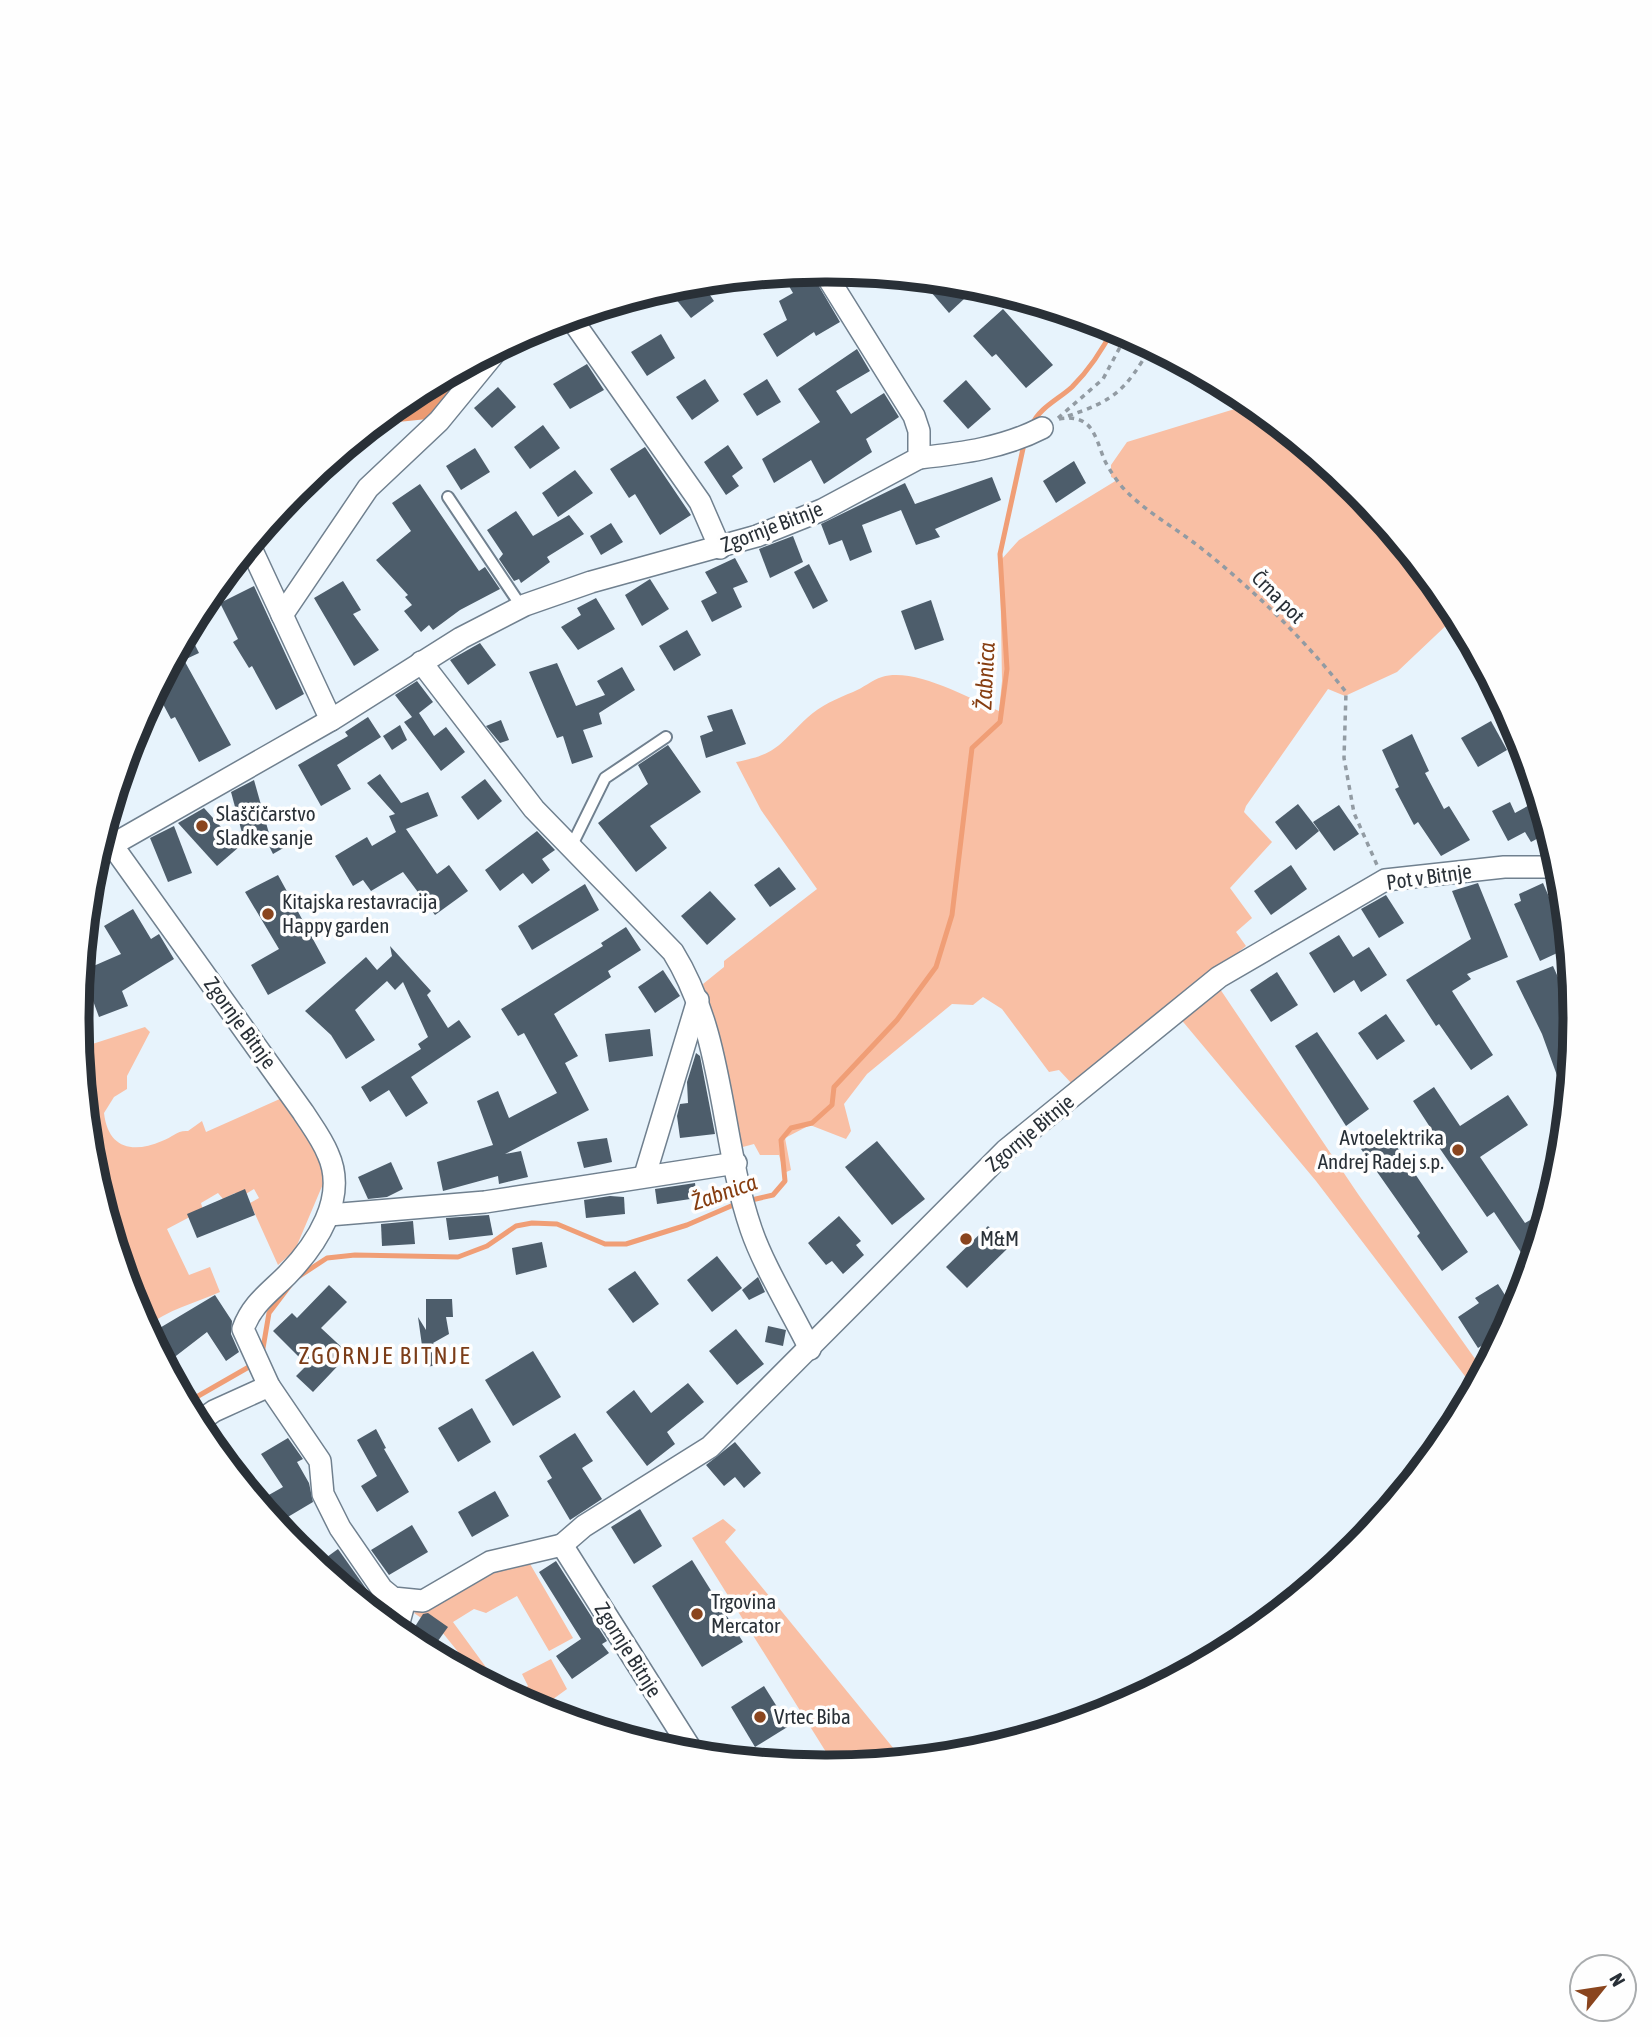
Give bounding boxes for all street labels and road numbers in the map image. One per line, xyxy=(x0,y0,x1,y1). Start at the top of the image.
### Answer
street label: Zgornje Bitnje xyxy=(717,496,826,556)
street label: Črna pot xyxy=(1247,565,1310,628)
street label: Pot v Bitnje xyxy=(1385,858,1473,894)
street label: Zgornje Bitnje xyxy=(200,972,282,1073)
street label: Zgornje Bitnje xyxy=(981,1089,1078,1176)
street label: Zgornje Bitnje xyxy=(590,1598,667,1701)

